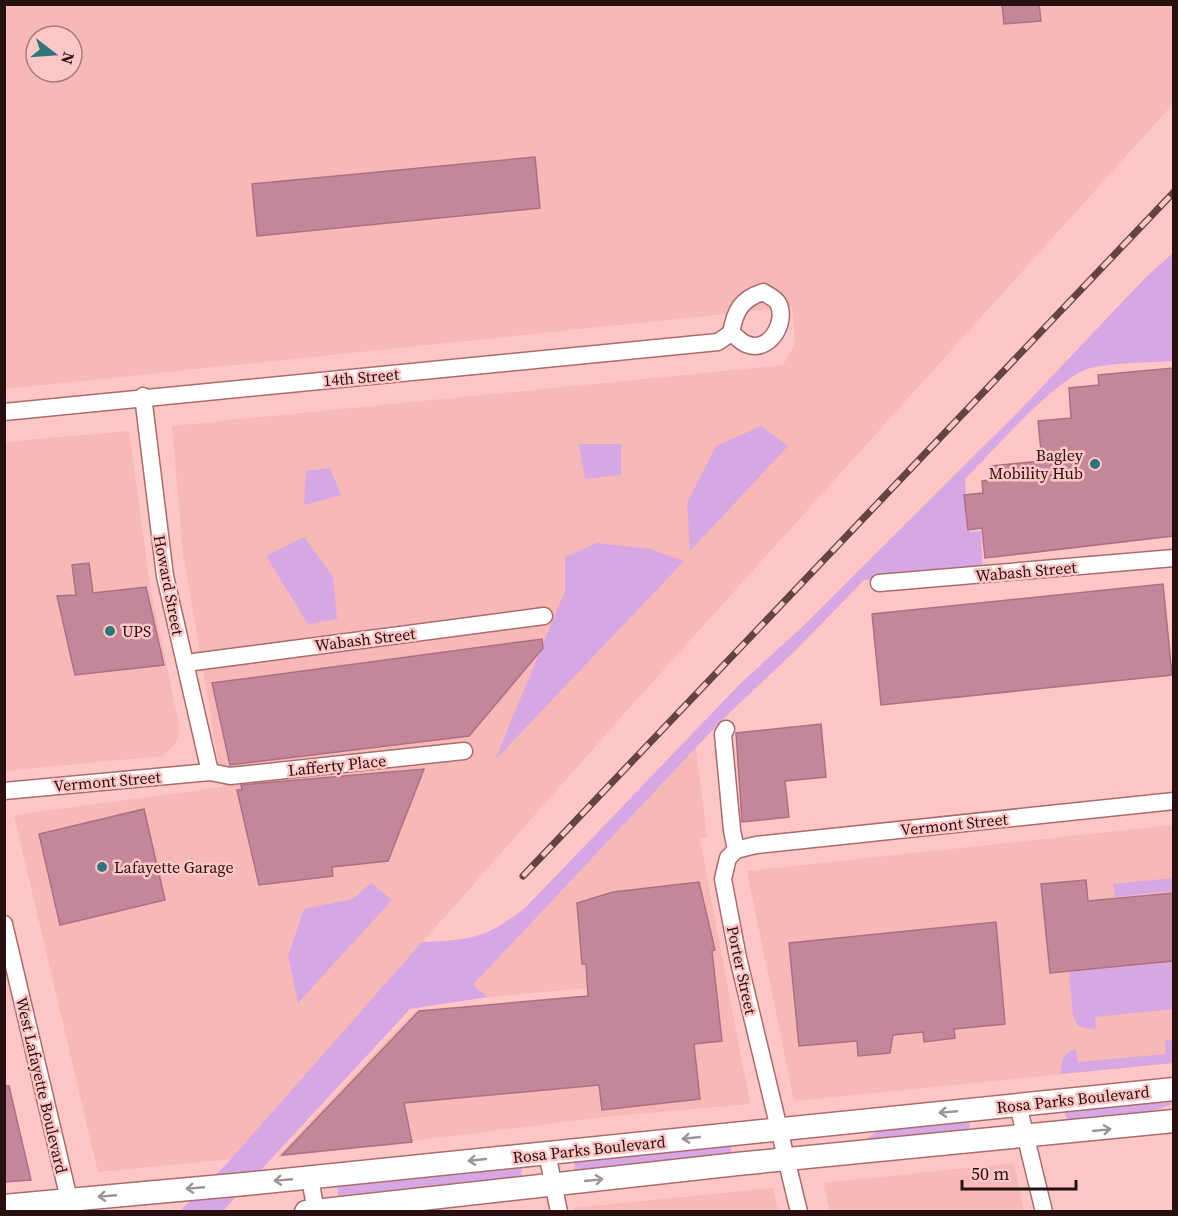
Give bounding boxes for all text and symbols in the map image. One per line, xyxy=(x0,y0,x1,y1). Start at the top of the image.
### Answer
north arrow xyxy=(24,24,84,84)
text: N xyxy=(56,50,81,68)
street label: 14th Street xyxy=(322,363,401,391)
place label: Bagley Mobility Hub xyxy=(989,444,1084,484)
marker: Bagley Mobility Hub xyxy=(1088,457,1102,471)
street label: Howard Street xyxy=(148,533,190,638)
street label: Wabash Street xyxy=(975,556,1078,586)
place label: UPS xyxy=(122,620,151,642)
street label: Wabash Street xyxy=(313,622,417,656)
marker: UPS xyxy=(103,624,117,638)
street label: Lafferty Place xyxy=(287,749,387,781)
street label: Vermont Street xyxy=(52,765,162,797)
street label: Vermont Street xyxy=(899,807,1009,841)
place label: Lafayette Garage xyxy=(114,856,234,878)
marker: Lafayette Garage xyxy=(95,860,109,874)
street label: Porter Street xyxy=(722,924,762,1017)
street label: West Lafayette Boulevard xyxy=(11,995,73,1175)
street label: Rosa Parks Boulevard xyxy=(995,1080,1151,1118)
one-way arrow xyxy=(939,1107,959,1118)
one-way arrow xyxy=(1091,1124,1111,1135)
street label: Rosa Parks Boulevard xyxy=(511,1130,667,1168)
one-way arrow xyxy=(682,1133,702,1144)
scale bar xyxy=(962,1153,1076,1191)
one-way arrow xyxy=(467,1155,487,1166)
text: 50 m xyxy=(971,1161,1009,1186)
one-way arrow xyxy=(273,1175,293,1186)
one-way arrow xyxy=(584,1175,604,1186)
one-way arrow xyxy=(185,1183,205,1194)
one-way arrow xyxy=(97,1191,117,1202)

